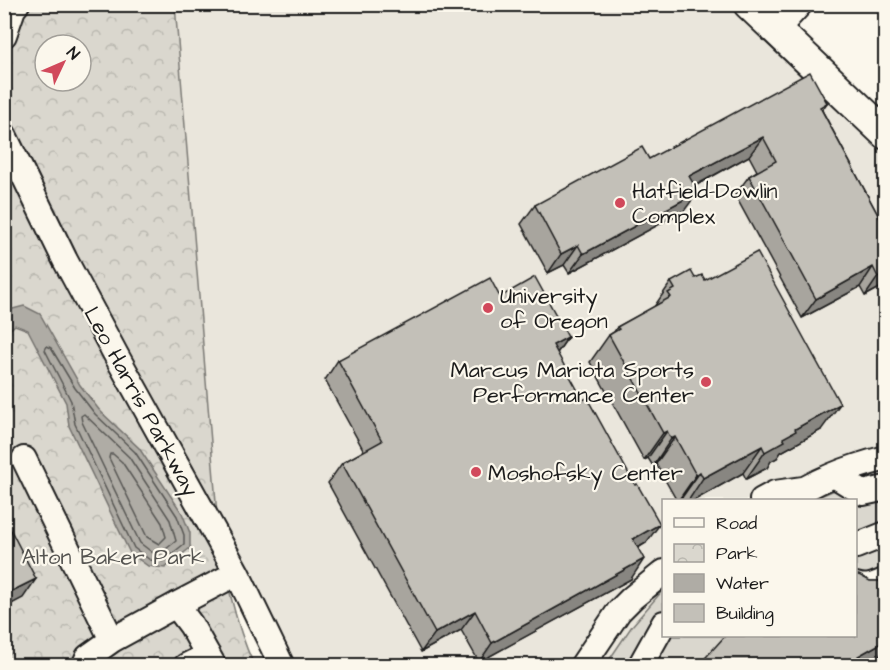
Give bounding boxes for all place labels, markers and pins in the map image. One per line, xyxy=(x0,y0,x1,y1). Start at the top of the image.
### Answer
place label: Hatfield-Dowlin Complex xyxy=(632,176,778,232)
marker: Hatfield-Dowlin Complex xyxy=(613,196,627,210)
place label: University of Oregon xyxy=(500,281,608,338)
marker: University of Oregon xyxy=(481,301,495,315)
place label: Marcus Mariota Sports Performance Center xyxy=(451,355,694,411)
marker: Marcus Mariota Sports Performance Center xyxy=(699,375,713,389)
place label: Moshofsky Center xyxy=(488,458,683,490)
marker: Moshofsky Center xyxy=(469,465,483,479)

